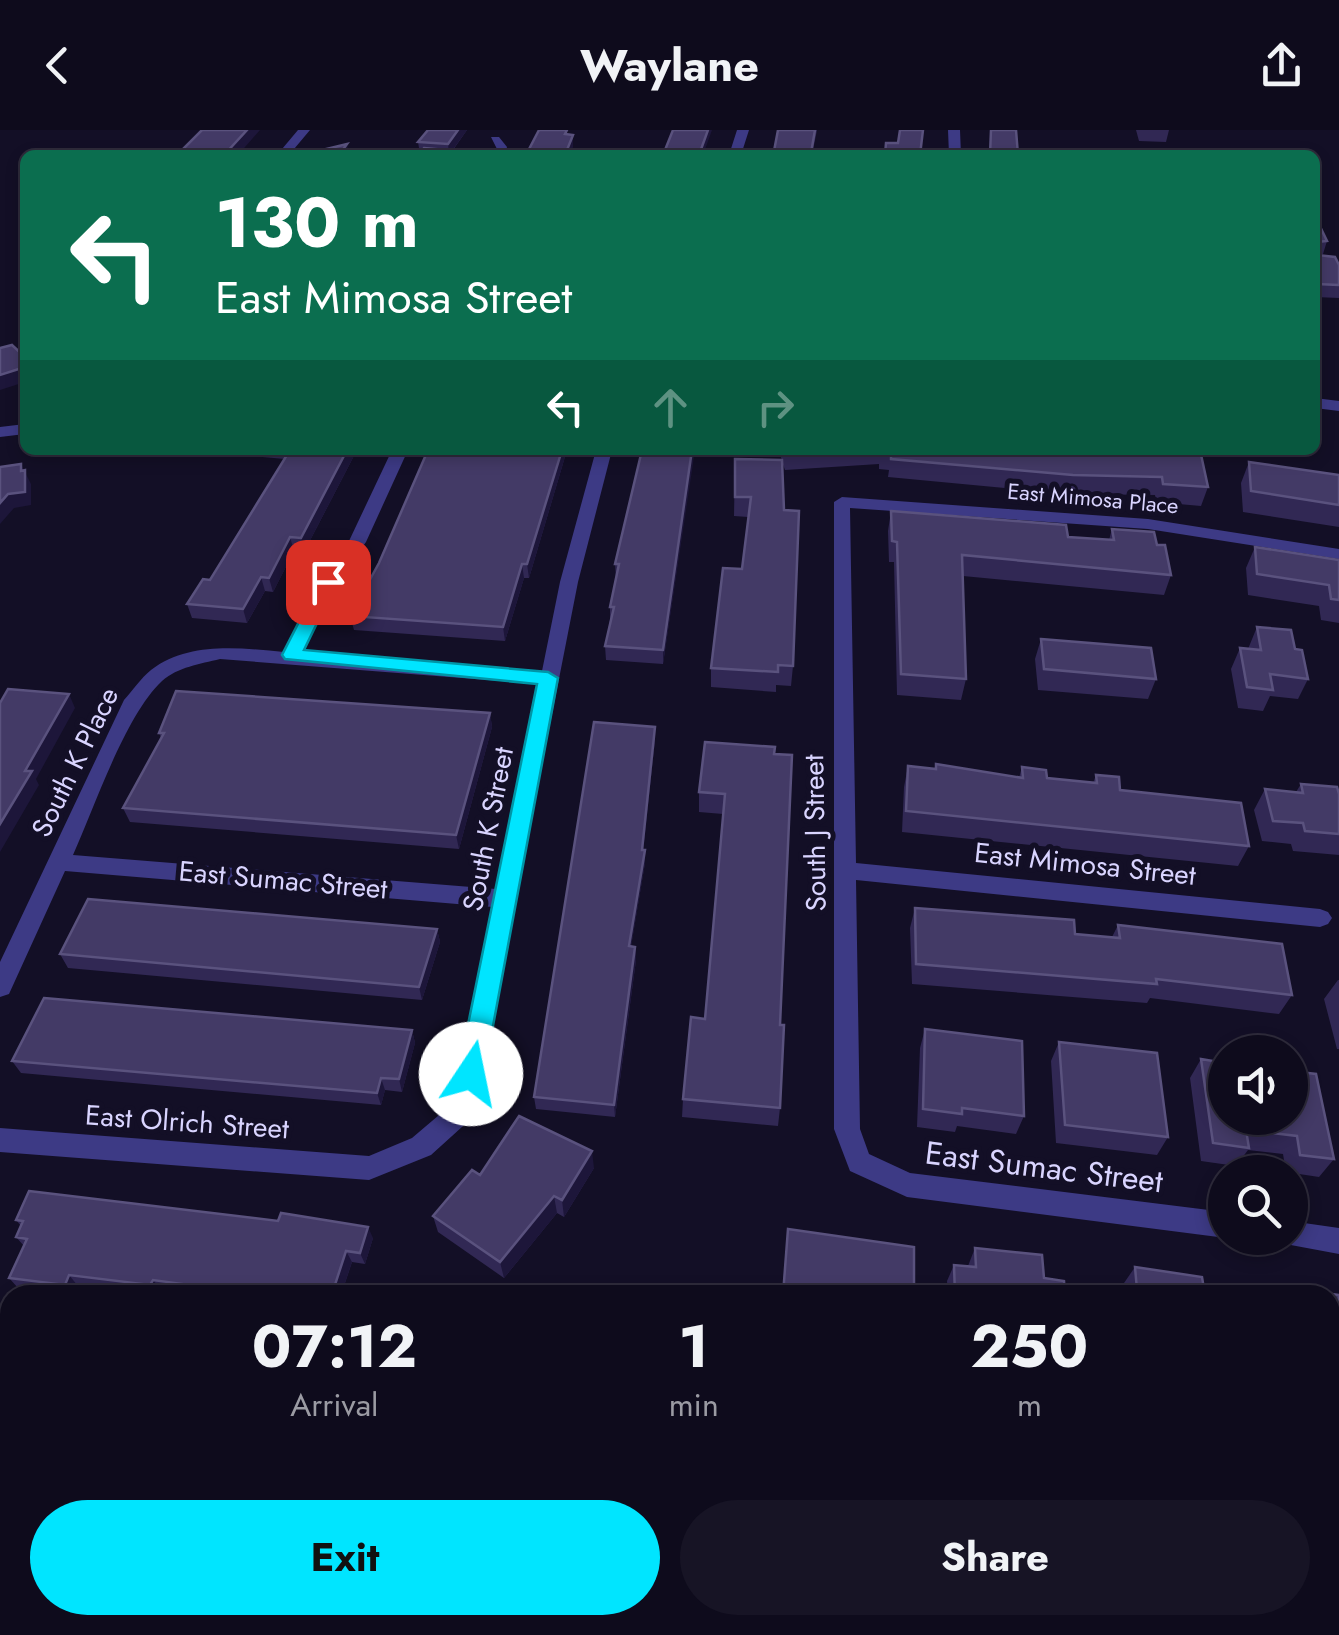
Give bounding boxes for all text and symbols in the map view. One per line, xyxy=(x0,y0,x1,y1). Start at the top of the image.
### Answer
text: Waylane xyxy=(580,33,759,98)
icon: back xyxy=(30,38,85,93)
icon: share xyxy=(1254,38,1309,93)
text: 130 m xyxy=(215,172,419,273)
icon: left xyxy=(50,190,180,320)
text: East Mimosa Street xyxy=(215,265,572,330)
icon: left xyxy=(538,380,593,435)
icon: ahead xyxy=(643,380,698,435)
icon: right xyxy=(748,380,803,435)
street label: East Mimosa Place xyxy=(1006,475,1180,521)
pin xyxy=(286,540,371,625)
icon: arrive xyxy=(301,555,356,610)
street label: South K Place xyxy=(21,680,129,844)
street label: South K Street xyxy=(452,743,524,914)
street label: South J Street xyxy=(793,754,837,912)
street label: East Mimosa Street xyxy=(972,832,1198,896)
street label: East Sumac Street xyxy=(177,850,389,910)
position arrow xyxy=(419,1022,523,1126)
map controls xyxy=(1208,1035,1308,1255)
button: sound xyxy=(1208,1035,1308,1135)
street label: East Olrich Street xyxy=(84,1094,290,1150)
street label: East Sumac Street xyxy=(923,1130,1166,1204)
button: search xyxy=(1208,1155,1308,1255)
text: 07:12 xyxy=(252,1303,417,1390)
text: 1 xyxy=(678,1303,709,1390)
text: 250 xyxy=(970,1303,1088,1390)
text: Arrival xyxy=(290,1382,378,1428)
text: min xyxy=(669,1382,719,1428)
text: m xyxy=(1017,1382,1042,1428)
button: Exit xyxy=(30,1500,660,1615)
button: Share xyxy=(680,1500,1310,1615)

